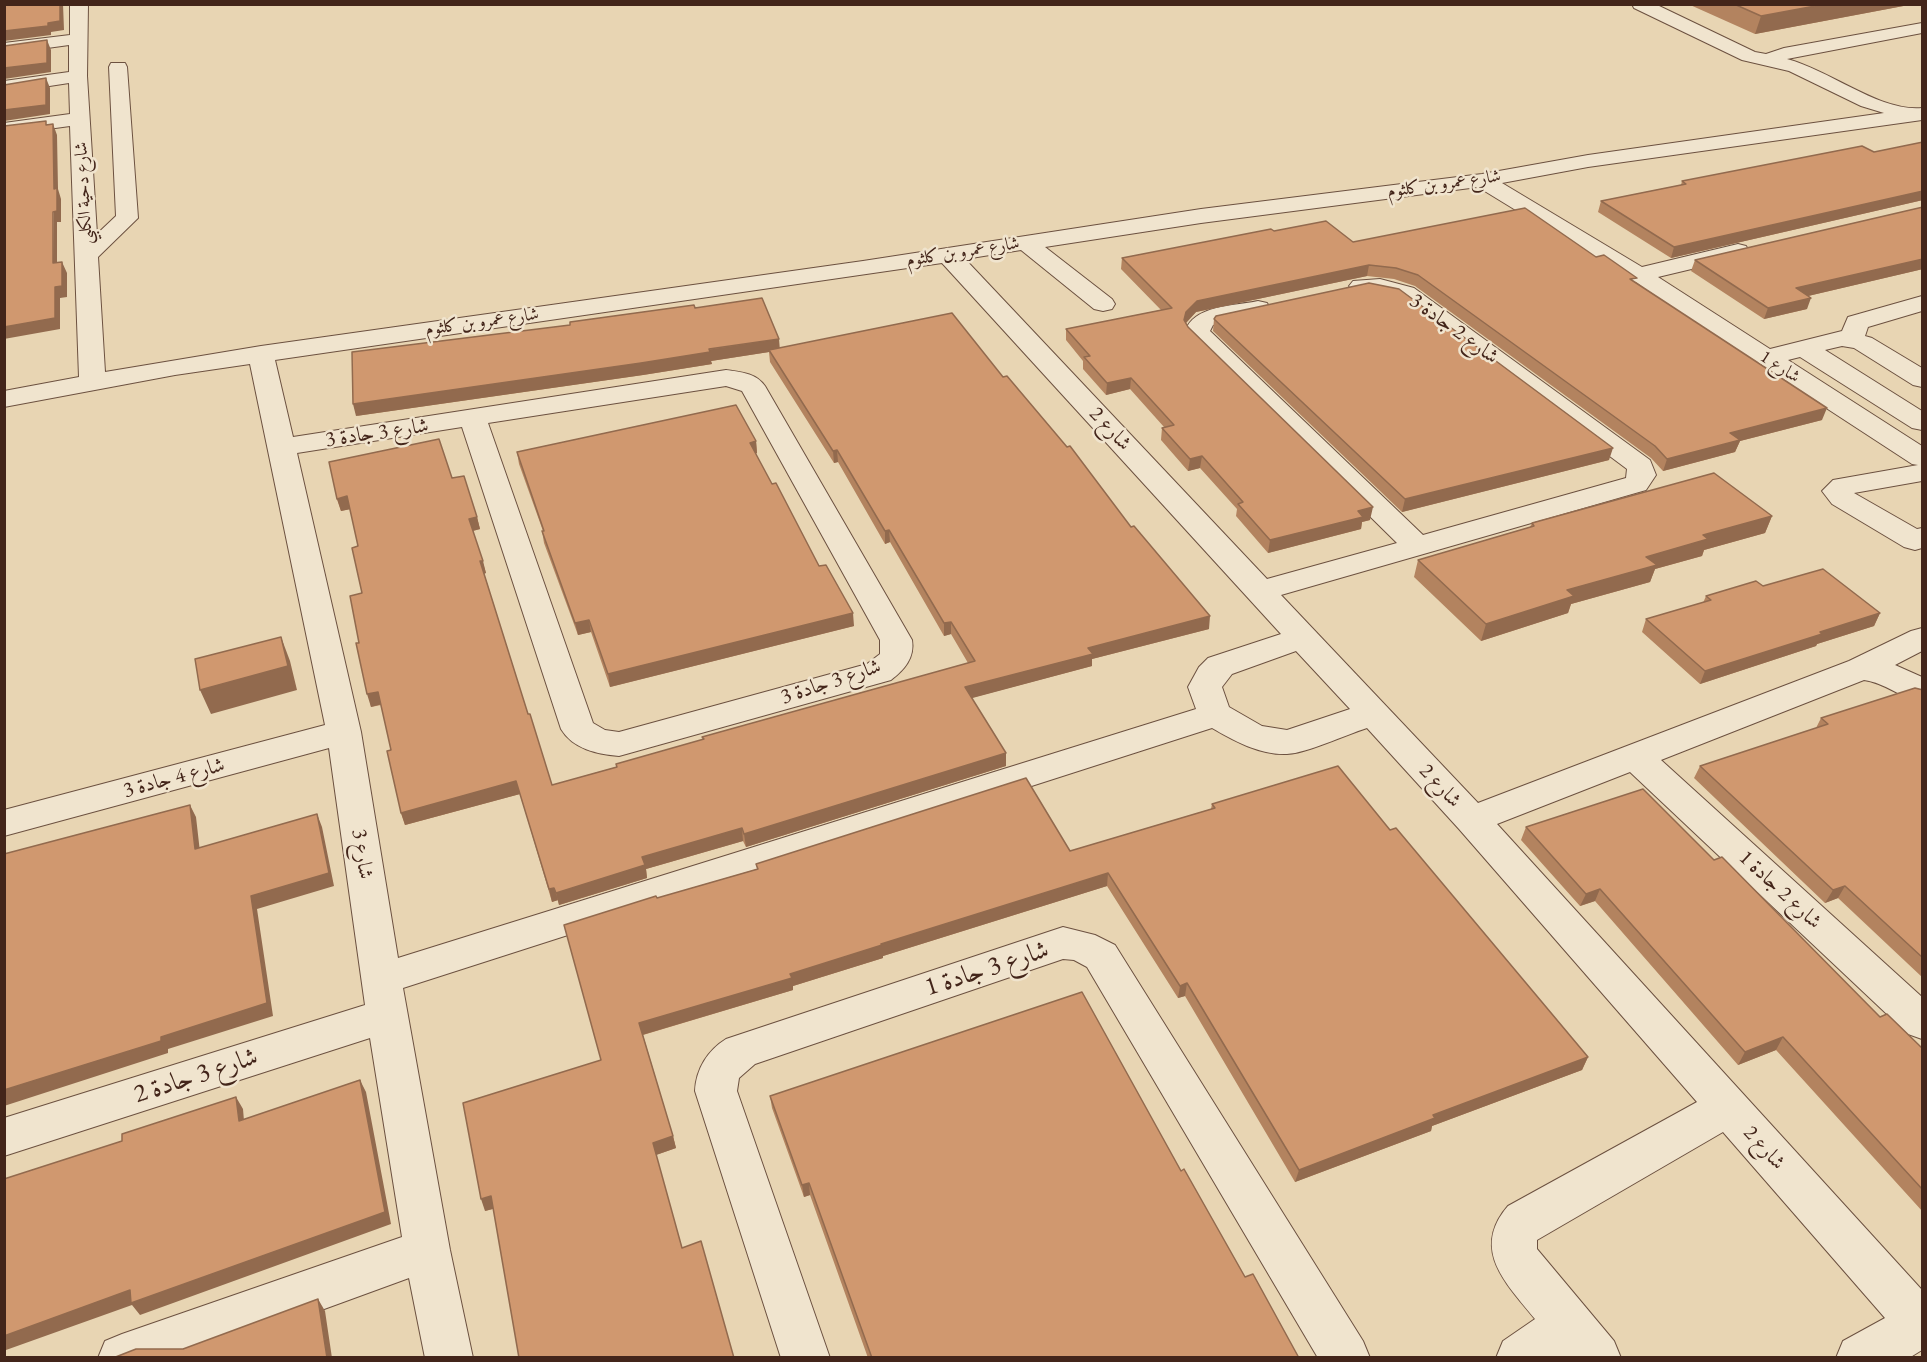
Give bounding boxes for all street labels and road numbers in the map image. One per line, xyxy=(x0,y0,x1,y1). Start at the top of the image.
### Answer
street label: شارع دحية الكلبي xyxy=(71,141,97,245)
street label: شارع عمرو بن كلثوم xyxy=(1386,165,1502,203)
street label: شارع عمرو بن كلثوم xyxy=(905,232,1021,272)
street label: شارع 2 جادة 3 xyxy=(1405,288,1503,370)
street label: شارع عمرو بن كلثوم xyxy=(424,303,540,341)
street label: شارع 1 xyxy=(1756,346,1804,388)
street label: شارع 2 xyxy=(1083,402,1137,456)
street label: شارع 3 جادة 3 xyxy=(324,413,430,453)
street label: شارع 3 جادة 3 xyxy=(778,654,884,710)
street label: شارع 4 جادة 3 xyxy=(121,752,227,804)
street label: شارع 2 xyxy=(1413,759,1467,813)
street label: شارع 3 xyxy=(346,827,378,881)
street label: شارع 2 جادة 1 xyxy=(1733,845,1827,935)
street label: شارع 3 جادة 1 xyxy=(921,934,1053,1004)
street label: شارع 3 جادة 2 xyxy=(130,1041,262,1111)
street label: شارع 2 xyxy=(1738,1121,1790,1175)

